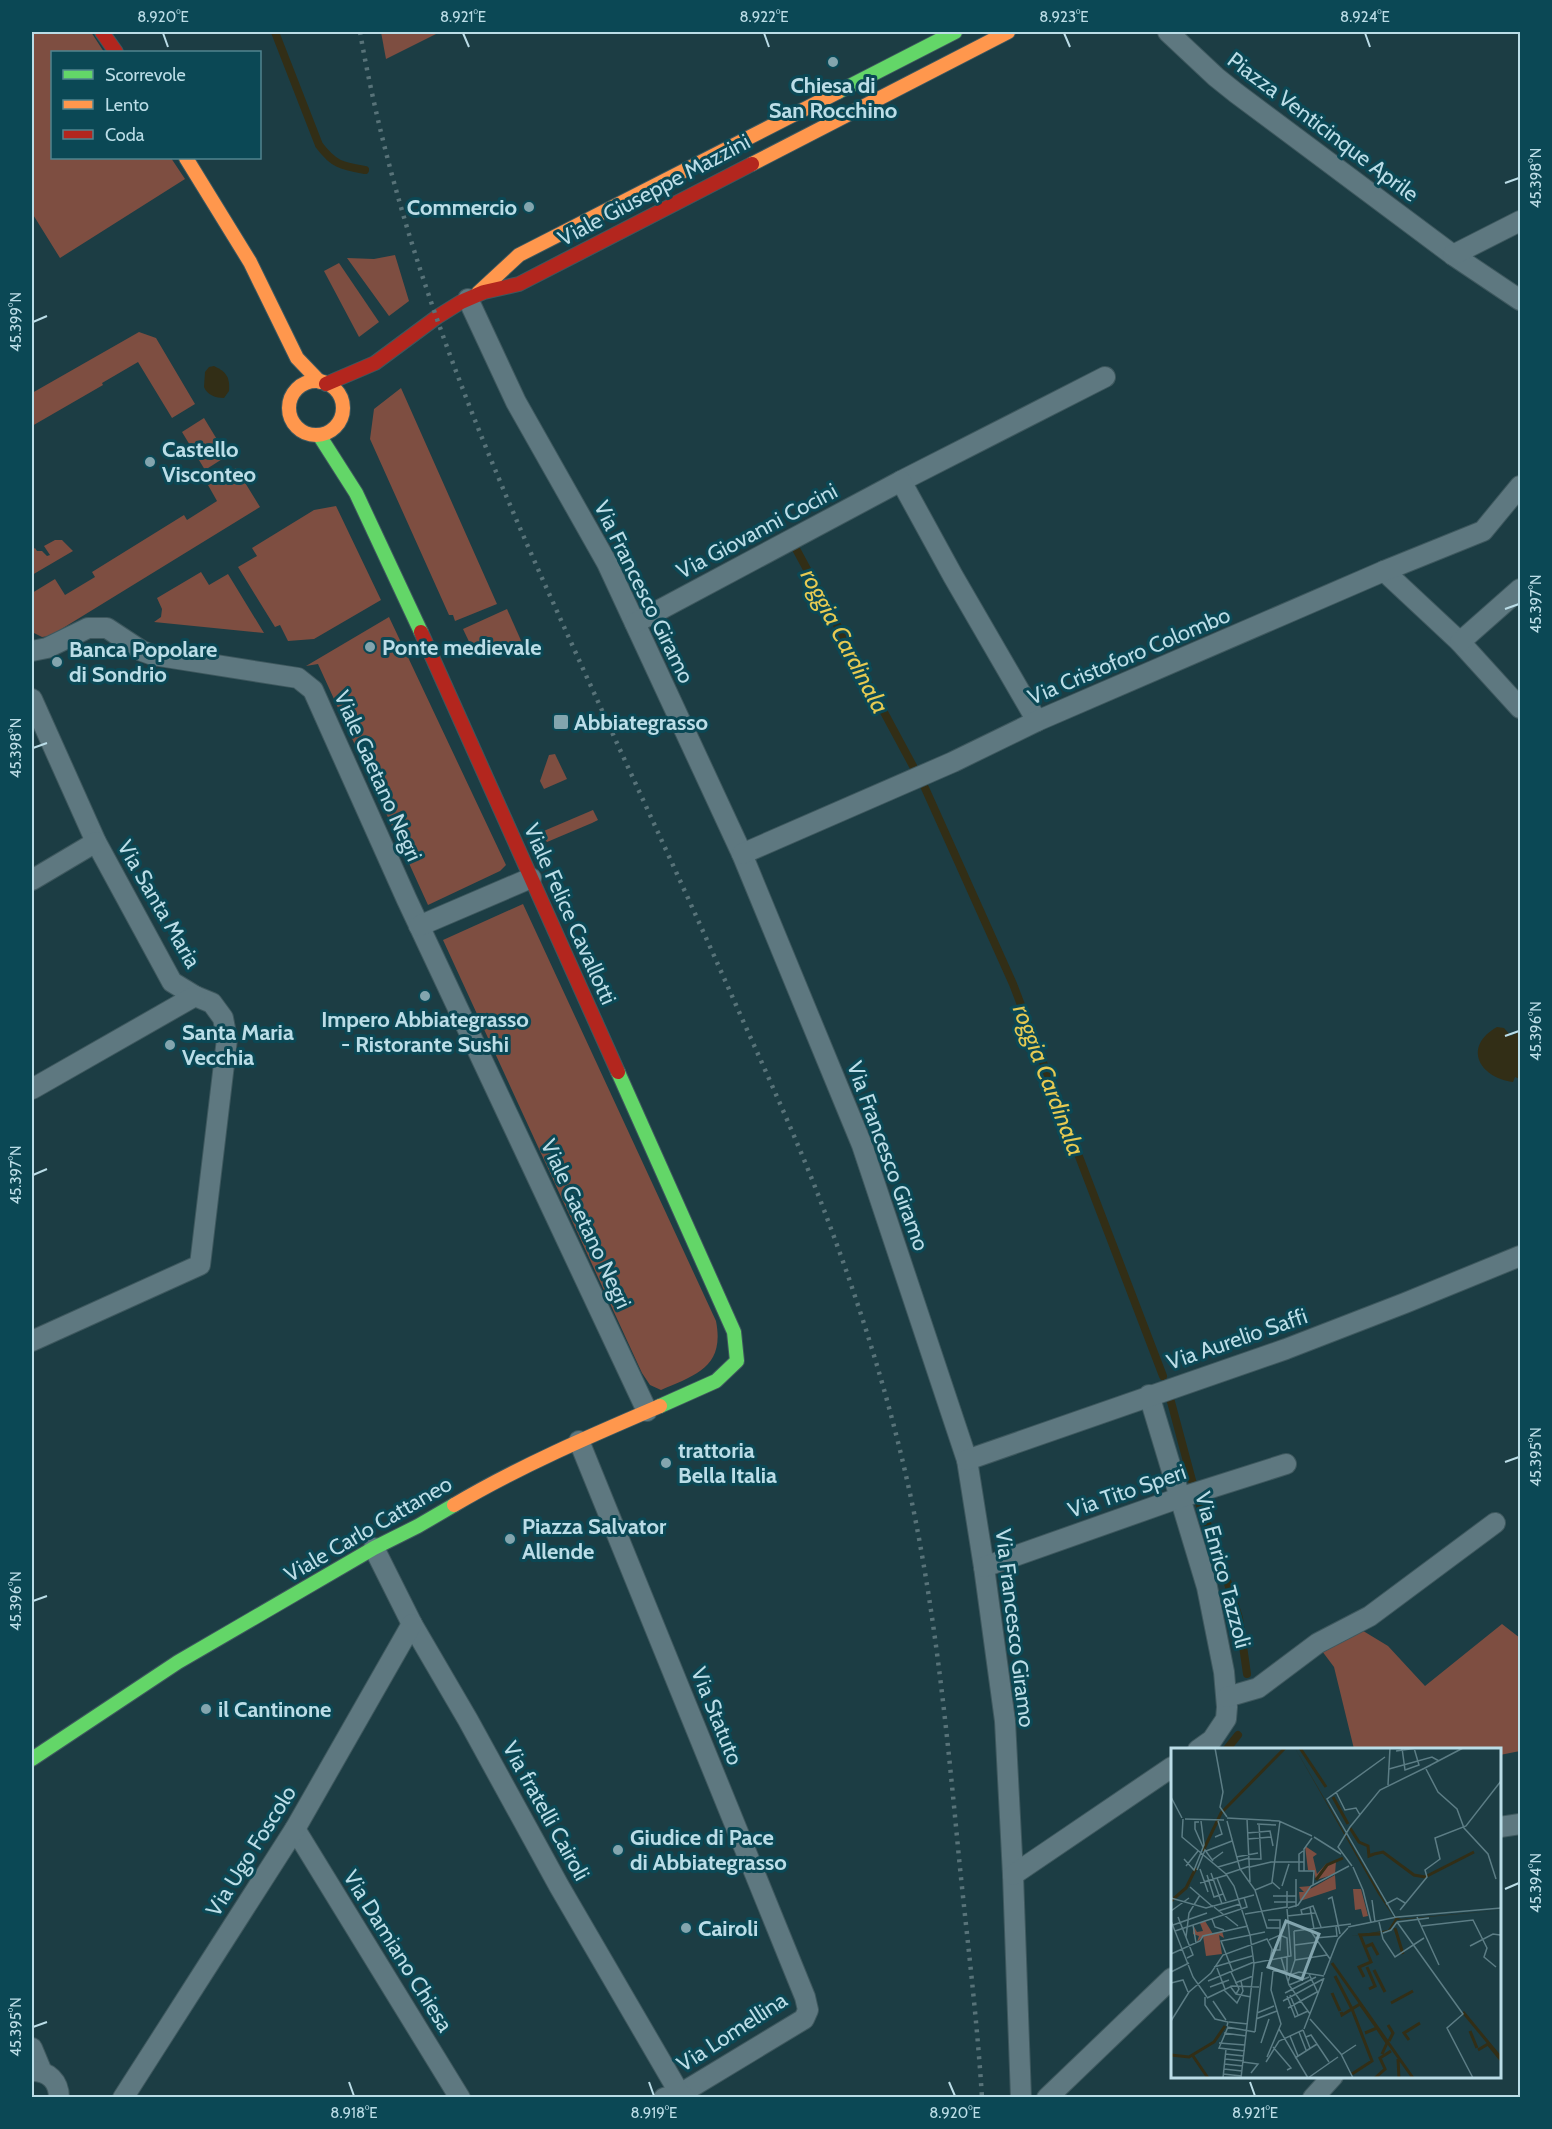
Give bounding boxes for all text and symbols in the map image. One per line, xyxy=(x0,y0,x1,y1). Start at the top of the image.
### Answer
text: 8.920°E xyxy=(137,8,189,26)
text: 8.921°E xyxy=(440,8,486,26)
text: 8.922°E xyxy=(739,8,789,26)
text: 8.923°E xyxy=(1039,8,1089,26)
text: 8.924°E xyxy=(1340,8,1390,26)
street label: Piazza Venticinque Aprile xyxy=(1222,46,1424,208)
legend xyxy=(51,51,261,159)
marker: Chiesa di San Rocchino xyxy=(826,55,840,69)
text: Scorrevole xyxy=(105,64,186,86)
place label: Chiesa di San Rocchino xyxy=(769,72,897,124)
text: Lento xyxy=(105,94,149,116)
text: Coda xyxy=(105,124,145,146)
street label: Viale Giuseppe Mazzini xyxy=(553,128,755,252)
text: 45.398°N xyxy=(1527,148,1545,208)
place label: Commercio xyxy=(407,194,517,221)
marker: Commercio xyxy=(522,200,536,214)
text: 45.399°N xyxy=(7,292,25,352)
place label: Castello Visconteo xyxy=(162,436,256,488)
marker: Castello Visconteo xyxy=(143,455,157,469)
street label: Via Giovanni Cocini xyxy=(672,477,842,585)
street label: Via Francesco Giramo xyxy=(588,496,700,688)
water label: roggia Cardinala xyxy=(795,564,895,718)
text: 45.397°N xyxy=(1527,574,1545,634)
street label: Via Cristoforo Colombo xyxy=(1024,601,1234,711)
place label: Ponte medievale xyxy=(382,634,542,661)
place label: Banca Popolare di Sondrio xyxy=(69,636,217,688)
marker: Ponte medievale xyxy=(363,640,377,654)
marker: Banca Popolare di Sondrio xyxy=(50,655,64,669)
street label: Viale Gaetano Negri xyxy=(328,687,428,865)
place label: Abbiategrasso xyxy=(574,709,708,736)
marker: Abbiategrasso xyxy=(552,713,570,731)
text: 45.398°N xyxy=(7,718,25,778)
street label: Viale Felice Cavallotti xyxy=(518,819,622,1009)
street label: Via Santa Maria xyxy=(111,835,207,973)
marker: Impero Abbiategrasso - Ristorante Sushi xyxy=(418,989,432,1003)
water label: roggia Cardinala xyxy=(1007,1000,1091,1160)
text: 45.396°N xyxy=(1527,1001,1545,1061)
place label: Impero Abbiategrasso - Ristorante Sushi xyxy=(321,1006,529,1058)
place label: Santa Maria Vecchia xyxy=(182,1019,294,1071)
marker: Santa Maria Vecchia xyxy=(163,1038,177,1052)
street label: Via Francesco Giramo xyxy=(841,1057,935,1255)
street label: Viale Gaetano Negri xyxy=(535,1135,637,1313)
text: 45.397°N xyxy=(7,1145,25,1205)
street label: Via Aurelio Saffi xyxy=(1163,1302,1311,1376)
text: 45.395°N xyxy=(1527,1427,1545,1487)
place label: trattoria Bella Italia xyxy=(678,1437,777,1489)
marker: trattoria Bella Italia xyxy=(659,1456,673,1470)
street label: Via Tito Speri xyxy=(1064,1458,1190,1524)
street label: Viale Carlo Cattaneo xyxy=(279,1470,457,1588)
street label: Via Enrico Tazzoli xyxy=(1189,1489,1257,1651)
place label: Piazza Salvator Allende xyxy=(522,1513,667,1565)
street label: Via Francesco Giramo xyxy=(989,1527,1041,1729)
marker: Piazza Salvator Allende xyxy=(503,1532,517,1546)
text: 45.396°N xyxy=(7,1571,25,1631)
street label: Via Statuto xyxy=(685,1663,749,1769)
place label: il Cantinone xyxy=(218,1696,331,1723)
marker: il Cantinone xyxy=(199,1702,213,1716)
street label: Via fratelli Cairoli xyxy=(497,1737,595,1885)
inset map xyxy=(1171,1748,1501,2078)
street label: Via Ugo Foscolo xyxy=(200,1781,302,1921)
place label: Giudice di Pace di Abbiategrasso xyxy=(630,1824,787,1876)
marker: Giudice di Pace di Abbiategrasso xyxy=(611,1843,625,1857)
text: 45.394°N xyxy=(1527,1853,1545,1913)
street label: Via Damiano Chiesa xyxy=(337,1865,459,2037)
place label: Cairoli xyxy=(698,1915,758,1942)
marker: Cairoli xyxy=(679,1921,693,1935)
street label: Via Lomellina xyxy=(672,1986,793,2078)
text: 45.395°N xyxy=(7,1997,25,2057)
text: 8.918°E xyxy=(330,2104,378,2122)
text: 8.919°E xyxy=(631,2104,677,2122)
text: 8.920°E xyxy=(929,2104,981,2122)
text: 8.921°E xyxy=(1232,2104,1278,2122)

